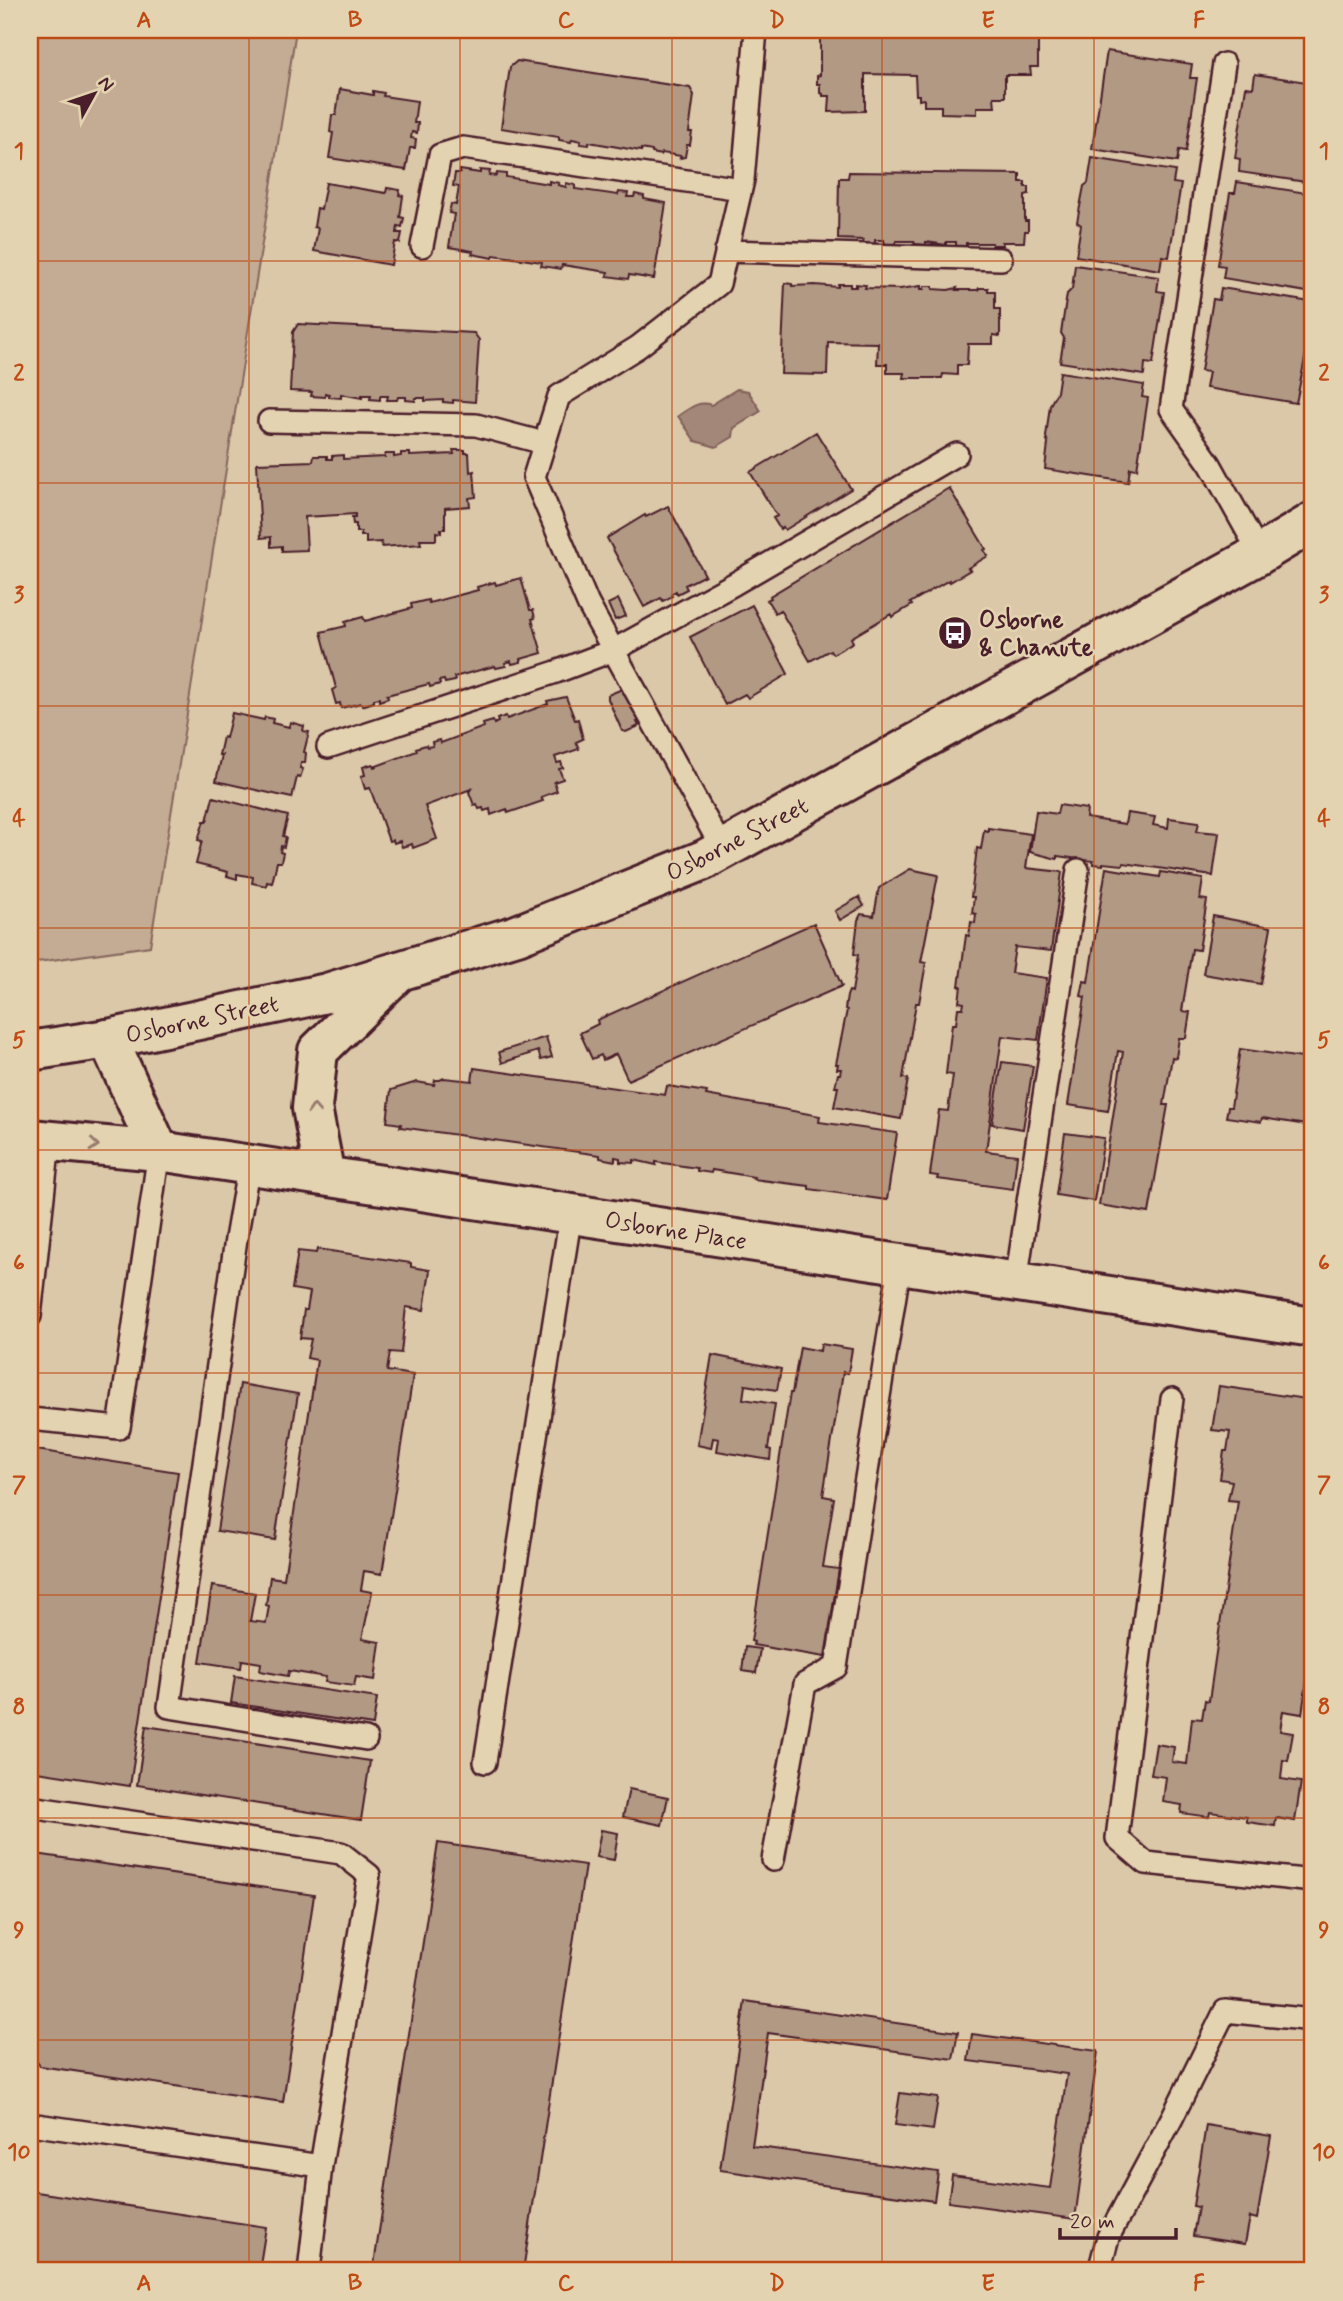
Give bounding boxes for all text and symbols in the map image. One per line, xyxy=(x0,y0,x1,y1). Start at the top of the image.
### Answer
text: A xyxy=(136,6,152,36)
text: B xyxy=(348,6,363,36)
text: C xyxy=(558,6,575,36)
text: D xyxy=(769,6,785,36)
text: E xyxy=(981,6,995,36)
text: F xyxy=(1193,6,1205,36)
north arrow xyxy=(60,60,130,130)
text: N xyxy=(92,71,120,97)
text: 1 xyxy=(14,137,24,167)
text: 1 xyxy=(1319,137,1329,167)
text: 2 xyxy=(13,359,25,389)
text: 2 xyxy=(1318,359,1330,389)
text: 3 xyxy=(14,581,25,611)
text: 3 xyxy=(1319,581,1330,611)
place label: Osborne & Chanute xyxy=(979,605,1094,664)
bus stop icon: Osborne & Chanute xyxy=(936,614,974,652)
street label: Osborne Street xyxy=(661,791,814,889)
text: 4 xyxy=(12,804,26,834)
text: 4 xyxy=(1317,804,1331,834)
street label: Osborne Street xyxy=(123,989,282,1052)
text: 5 xyxy=(12,1026,26,1056)
text: 5 xyxy=(1317,1026,1331,1056)
one-way arrow xyxy=(307,1103,322,1114)
one-way arrow xyxy=(89,1137,100,1152)
street label: Osborne Place xyxy=(603,1205,749,1258)
text: 6 xyxy=(13,1249,25,1279)
text: 6 xyxy=(1318,1249,1330,1279)
text: 7 xyxy=(12,1471,26,1501)
text: 7 xyxy=(1317,1471,1331,1501)
text: 8 xyxy=(13,1693,25,1723)
text: 8 xyxy=(1318,1693,1330,1723)
text: 9 xyxy=(13,1916,25,1946)
text: 9 xyxy=(1318,1916,1330,1946)
text: 10 xyxy=(7,2138,31,2168)
text: 10 xyxy=(1312,2138,1336,2168)
scale bar xyxy=(1060,2196,1175,2240)
text: 20 m xyxy=(1070,2208,1115,2236)
text: A xyxy=(136,2269,152,2299)
text: B xyxy=(348,2269,363,2299)
text: C xyxy=(558,2269,575,2299)
text: D xyxy=(769,2269,785,2299)
text: E xyxy=(981,2269,995,2299)
text: F xyxy=(1193,2269,1205,2299)

